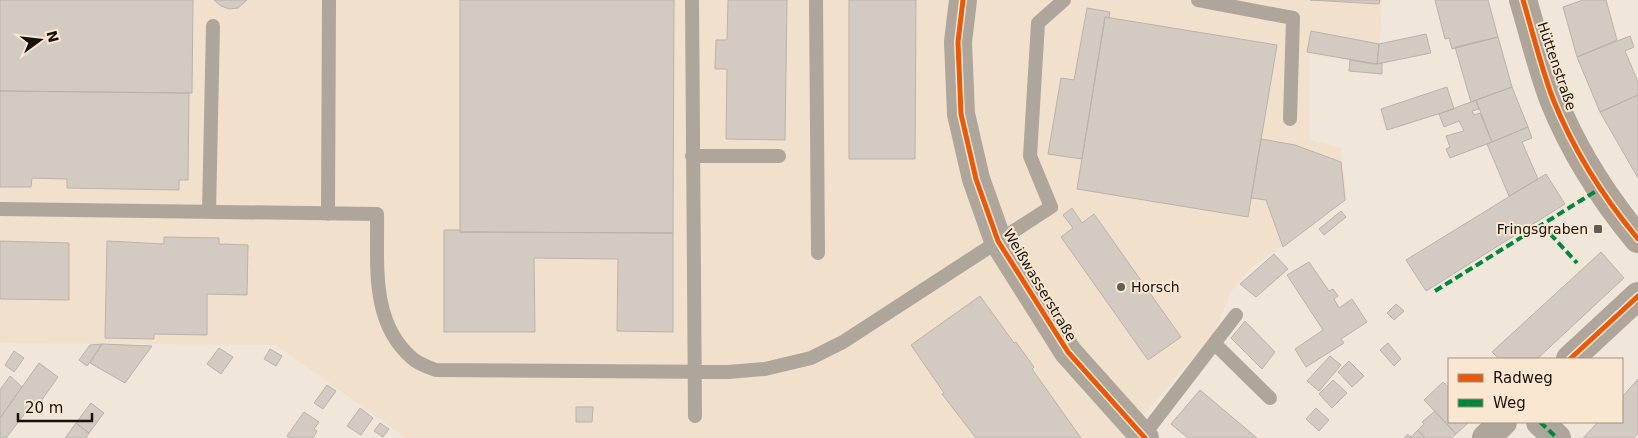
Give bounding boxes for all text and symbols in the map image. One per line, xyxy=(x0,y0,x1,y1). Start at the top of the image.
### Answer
north arrow xyxy=(15,15,65,65)
street label: Hüttenstraße xyxy=(1534,20,1580,112)
text: N xyxy=(43,29,62,44)
place label: Fringsgraben xyxy=(1497,221,1588,237)
marker: Fringsgraben xyxy=(1592,223,1604,235)
street label: Weißwasserstraße xyxy=(1000,226,1080,344)
place label: Horsch xyxy=(1131,279,1180,295)
marker: Horsch xyxy=(1115,281,1127,293)
legend xyxy=(1448,358,1623,423)
text: Radweg xyxy=(1493,369,1553,387)
scale bar xyxy=(18,390,91,422)
text: Weg xyxy=(1493,394,1526,412)
text: 20 m xyxy=(25,399,63,417)

